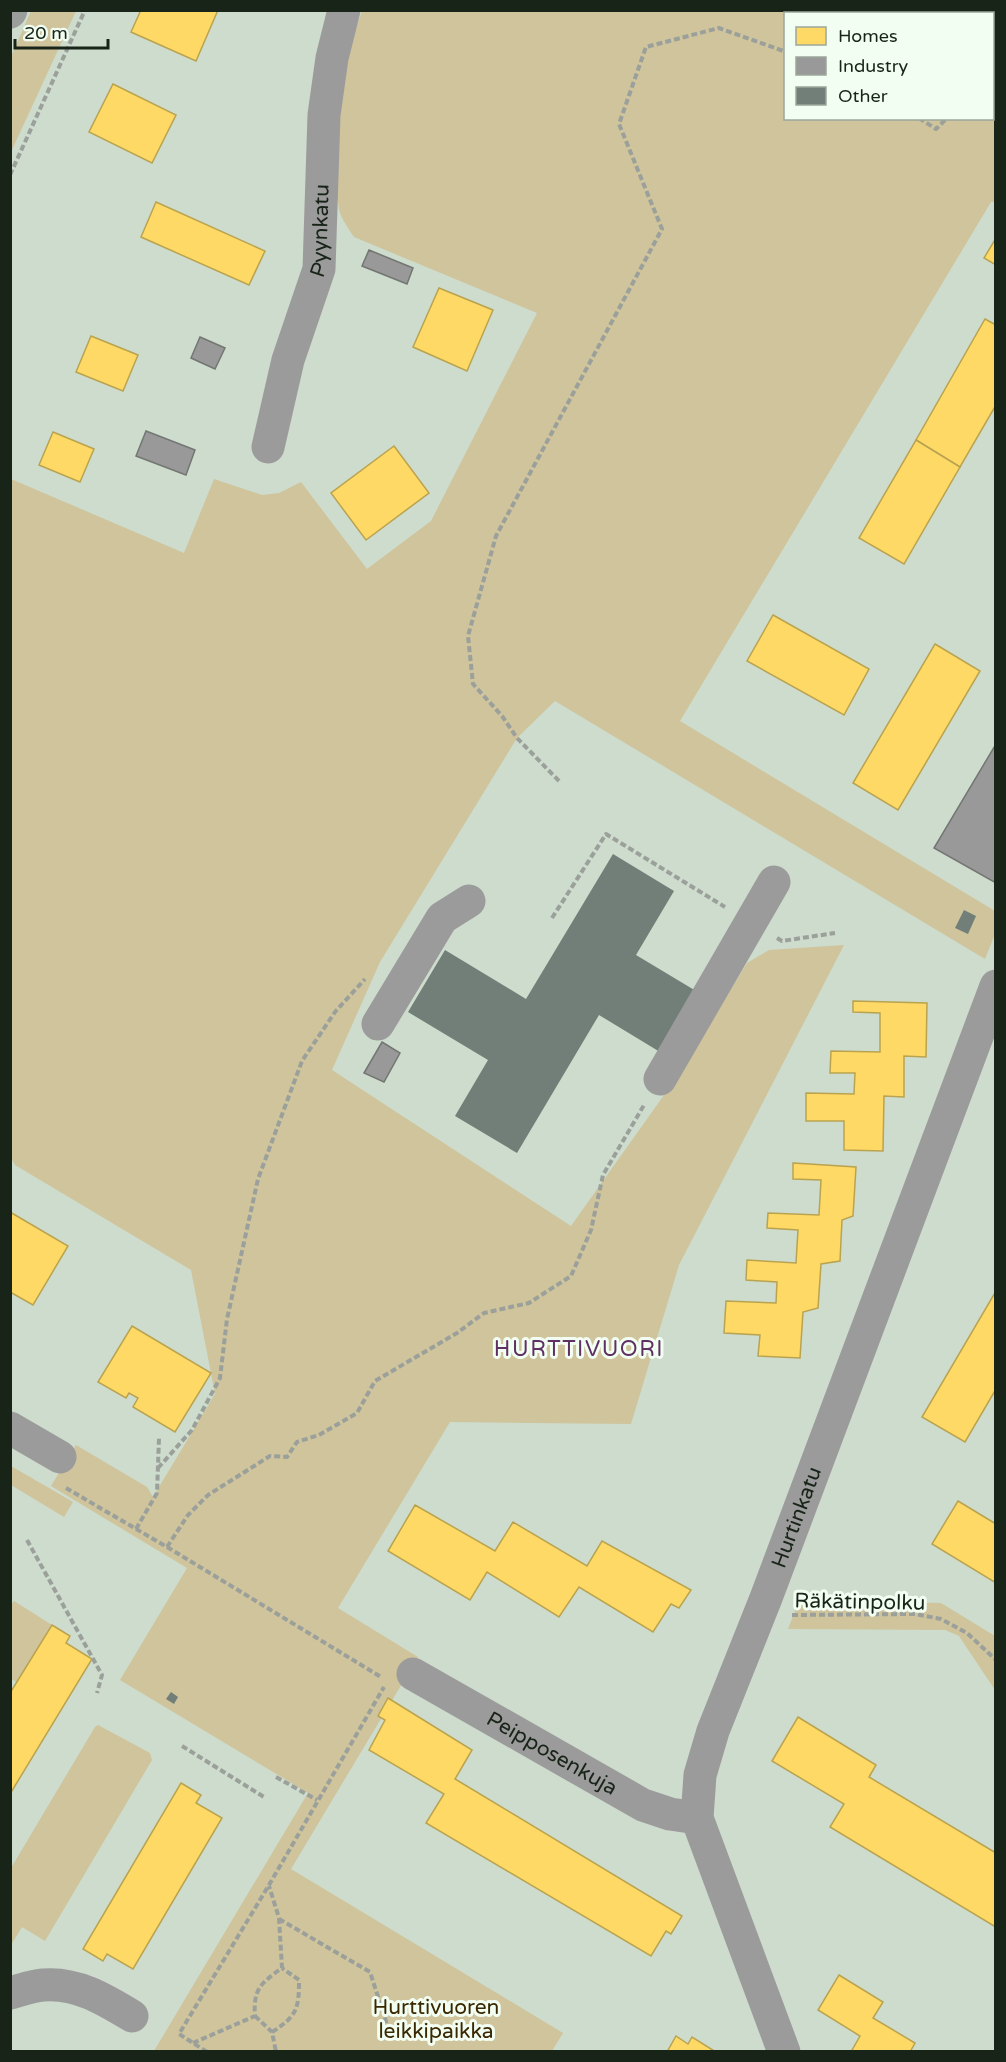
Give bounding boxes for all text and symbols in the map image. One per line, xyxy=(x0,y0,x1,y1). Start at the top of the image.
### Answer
scale bar xyxy=(15,12,108,50)
legend xyxy=(784,12,994,120)
text: 20 m xyxy=(24,22,68,44)
text: Homes xyxy=(838,25,898,47)
text: Industry xyxy=(838,55,909,77)
text: Other xyxy=(838,85,888,107)
street label: Pyynkatu xyxy=(305,183,334,281)
district label: HURTTIVUORI xyxy=(494,1336,664,1362)
street label: Hurtinkatu xyxy=(766,1463,827,1571)
street label: Räkätinpolku xyxy=(794,1588,926,1616)
street label: Peipposenkuja xyxy=(482,1706,622,1800)
park label: Hurttivuoren leikkipaikka xyxy=(373,1995,499,2044)

